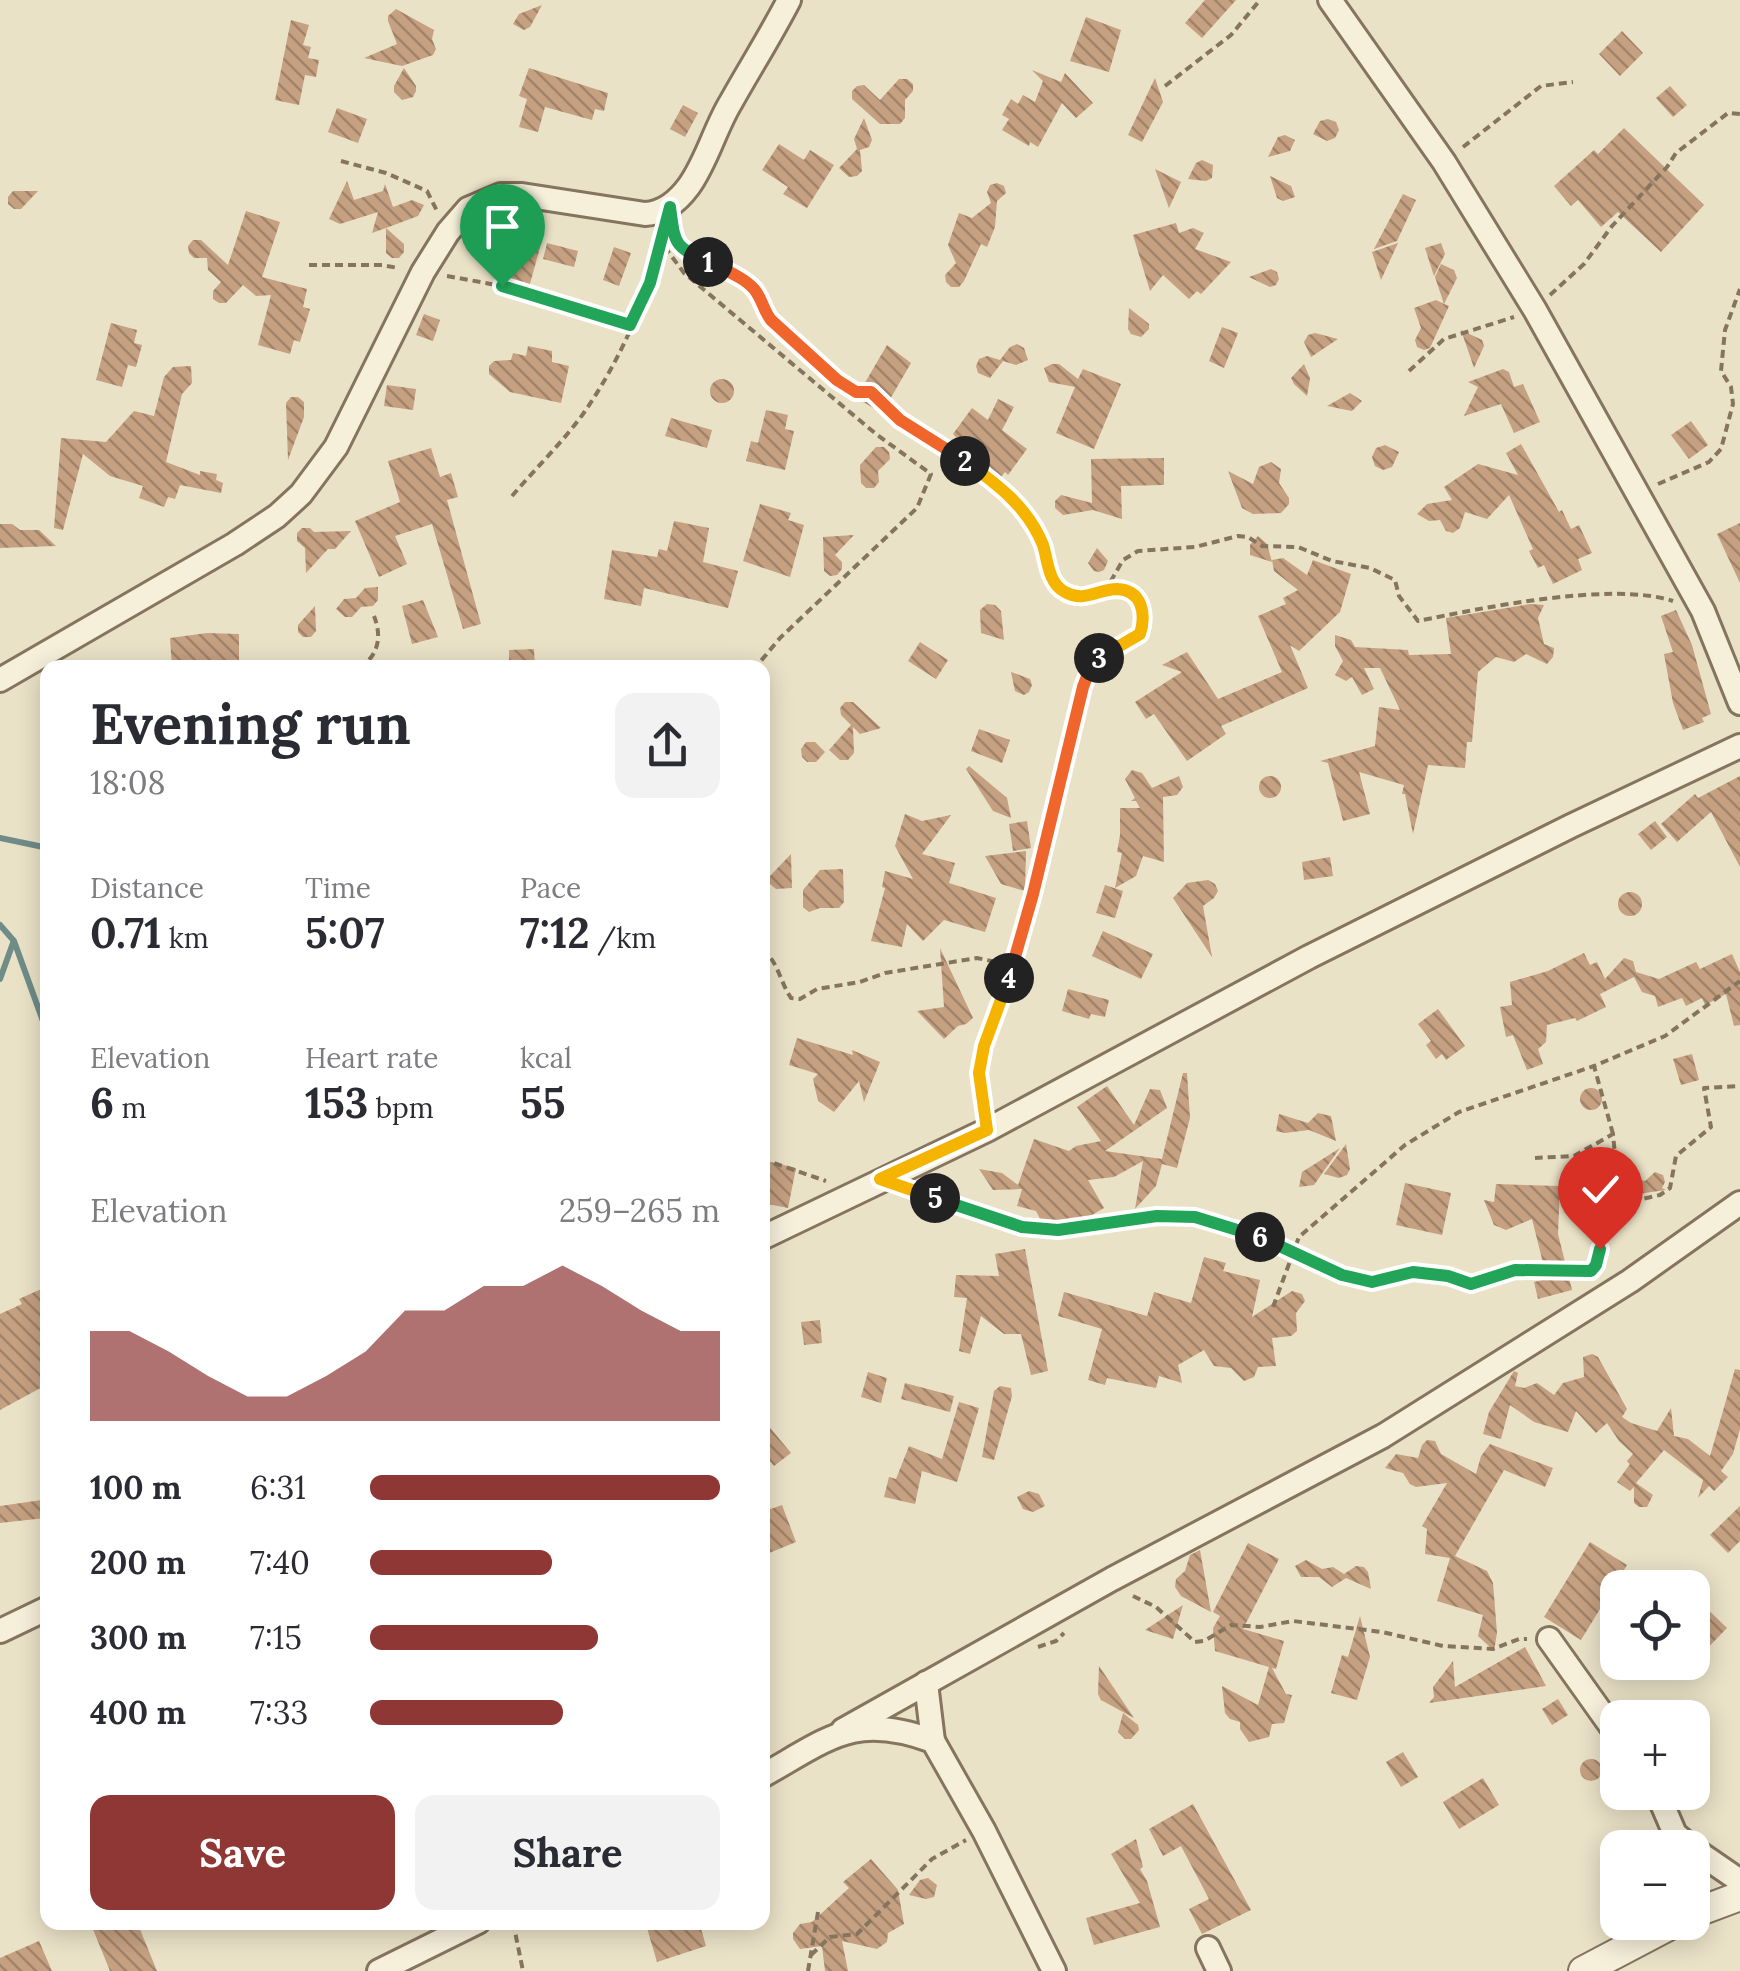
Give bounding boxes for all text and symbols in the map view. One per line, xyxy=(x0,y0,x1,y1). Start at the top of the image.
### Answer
pin xyxy=(460,184,545,287)
icon: arrive xyxy=(475,199,530,254)
pin: 1 xyxy=(683,237,733,287)
text: 1 xyxy=(702,244,714,280)
pin: 2 xyxy=(940,436,990,486)
text: 2 xyxy=(958,443,972,479)
pin: 3 xyxy=(1074,633,1124,683)
text: 3 xyxy=(1091,640,1107,676)
text: Evening run xyxy=(90,689,411,759)
button: share xyxy=(615,693,720,798)
text: 18:08 xyxy=(90,762,166,803)
text: Distance xyxy=(90,870,204,906)
text: Time xyxy=(305,870,371,906)
text: Pace xyxy=(520,870,581,906)
text: 0.71 xyxy=(90,906,161,960)
text: 5:07 xyxy=(305,906,385,960)
text: 7:12 xyxy=(520,906,590,960)
text: km xyxy=(161,920,209,956)
text: /km xyxy=(590,920,656,956)
pin: 4 xyxy=(984,953,1034,1003)
text: 4 xyxy=(1001,960,1017,996)
text: Elevation xyxy=(90,1040,210,1076)
text: Heart rate xyxy=(305,1040,439,1076)
text: kcal xyxy=(520,1040,572,1076)
text: 6 xyxy=(90,1076,114,1130)
text: 153 xyxy=(305,1076,368,1130)
text: 55 xyxy=(520,1076,565,1130)
text: m xyxy=(114,1090,147,1126)
text: bpm xyxy=(368,1090,434,1126)
pin xyxy=(1558,1147,1643,1250)
icon: check xyxy=(1573,1162,1628,1217)
pin: 5 xyxy=(910,1173,960,1223)
text: 5 xyxy=(927,1180,943,1216)
text: Elevation xyxy=(90,1190,227,1231)
text: 259–265 m xyxy=(559,1190,720,1231)
pin: 6 xyxy=(1235,1212,1285,1262)
text: 6 xyxy=(1252,1219,1268,1255)
text: 100 m xyxy=(90,1467,182,1508)
text: 6:31 xyxy=(250,1467,306,1508)
text: 200 m xyxy=(90,1542,186,1583)
text: 7:40 xyxy=(250,1542,310,1583)
map controls xyxy=(1600,1570,1710,1940)
button: locate xyxy=(1600,1570,1710,1680)
text: 300 m xyxy=(90,1617,186,1658)
text: 7:15 xyxy=(250,1617,302,1658)
text: 400 m xyxy=(90,1692,186,1733)
text: 7:33 xyxy=(250,1692,308,1733)
button: + xyxy=(1600,1700,1710,1810)
button: Save xyxy=(90,1795,395,1910)
button: Share xyxy=(415,1795,720,1910)
button: − xyxy=(1600,1830,1710,1940)

